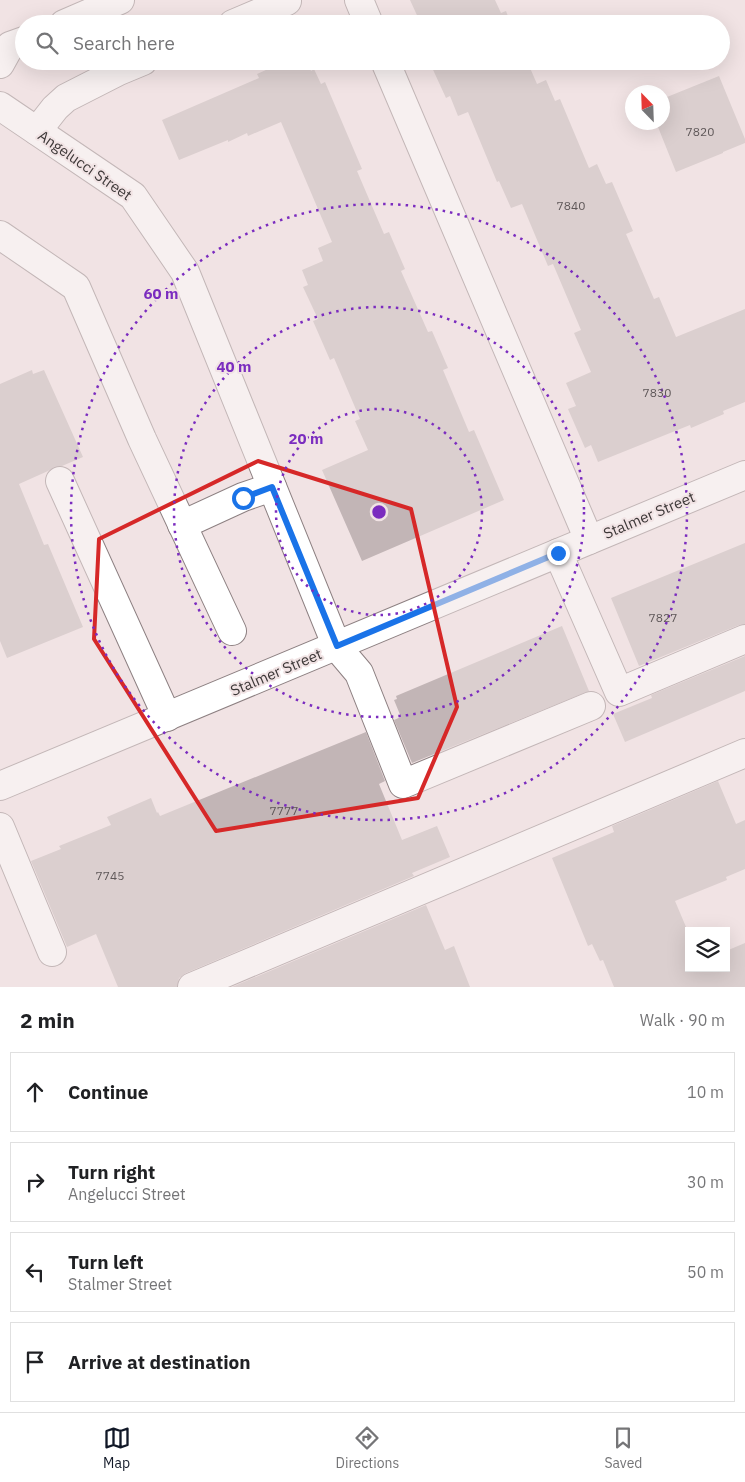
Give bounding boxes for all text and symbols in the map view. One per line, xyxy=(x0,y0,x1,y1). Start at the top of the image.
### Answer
search box xyxy=(15,15,730,70)
icon: search xyxy=(33,29,61,57)
text: Search here xyxy=(73,31,175,55)
north arrow xyxy=(625,85,670,130)
house number: 7820 xyxy=(686,124,714,139)
street label: Angelucci Street xyxy=(34,126,136,204)
house number: 7840 xyxy=(557,198,585,213)
text: 60 m xyxy=(144,284,178,303)
text: 40 m xyxy=(217,357,251,376)
house number: 7830 xyxy=(643,385,671,400)
text: 20 m xyxy=(289,429,323,448)
route start xyxy=(232,487,255,510)
street label: Stalmer Street xyxy=(600,487,698,543)
centre of rings xyxy=(370,503,388,521)
route end xyxy=(547,542,570,565)
house number: 7827 xyxy=(649,610,677,625)
street label: Stalmer Street xyxy=(227,644,325,700)
house number: 7777 xyxy=(270,803,298,818)
house number: 7745 xyxy=(96,868,124,883)
map controls xyxy=(685,927,730,972)
button: layers xyxy=(685,927,730,972)
text: 2 min xyxy=(20,1006,75,1034)
text: Walk · 90 m xyxy=(640,1010,725,1030)
icon: ahead xyxy=(21,1078,49,1106)
text: Continue xyxy=(68,1080,148,1104)
text: 10 m xyxy=(687,1082,724,1102)
text: Turn right xyxy=(68,1160,155,1184)
icon: right xyxy=(21,1168,49,1196)
text: 30 m xyxy=(687,1172,724,1192)
text: Angelucci Street xyxy=(68,1184,186,1204)
text: Turn left xyxy=(68,1250,144,1274)
icon: left xyxy=(21,1258,49,1286)
text: 50 m xyxy=(687,1262,724,1282)
text: Stalmer Street xyxy=(68,1274,172,1294)
icon: arrive xyxy=(21,1348,49,1376)
text: Arrive at destination xyxy=(68,1350,251,1374)
tab: Map xyxy=(103,1424,131,1472)
tab: Directions xyxy=(336,1424,399,1472)
tab: Saved xyxy=(604,1424,642,1472)

